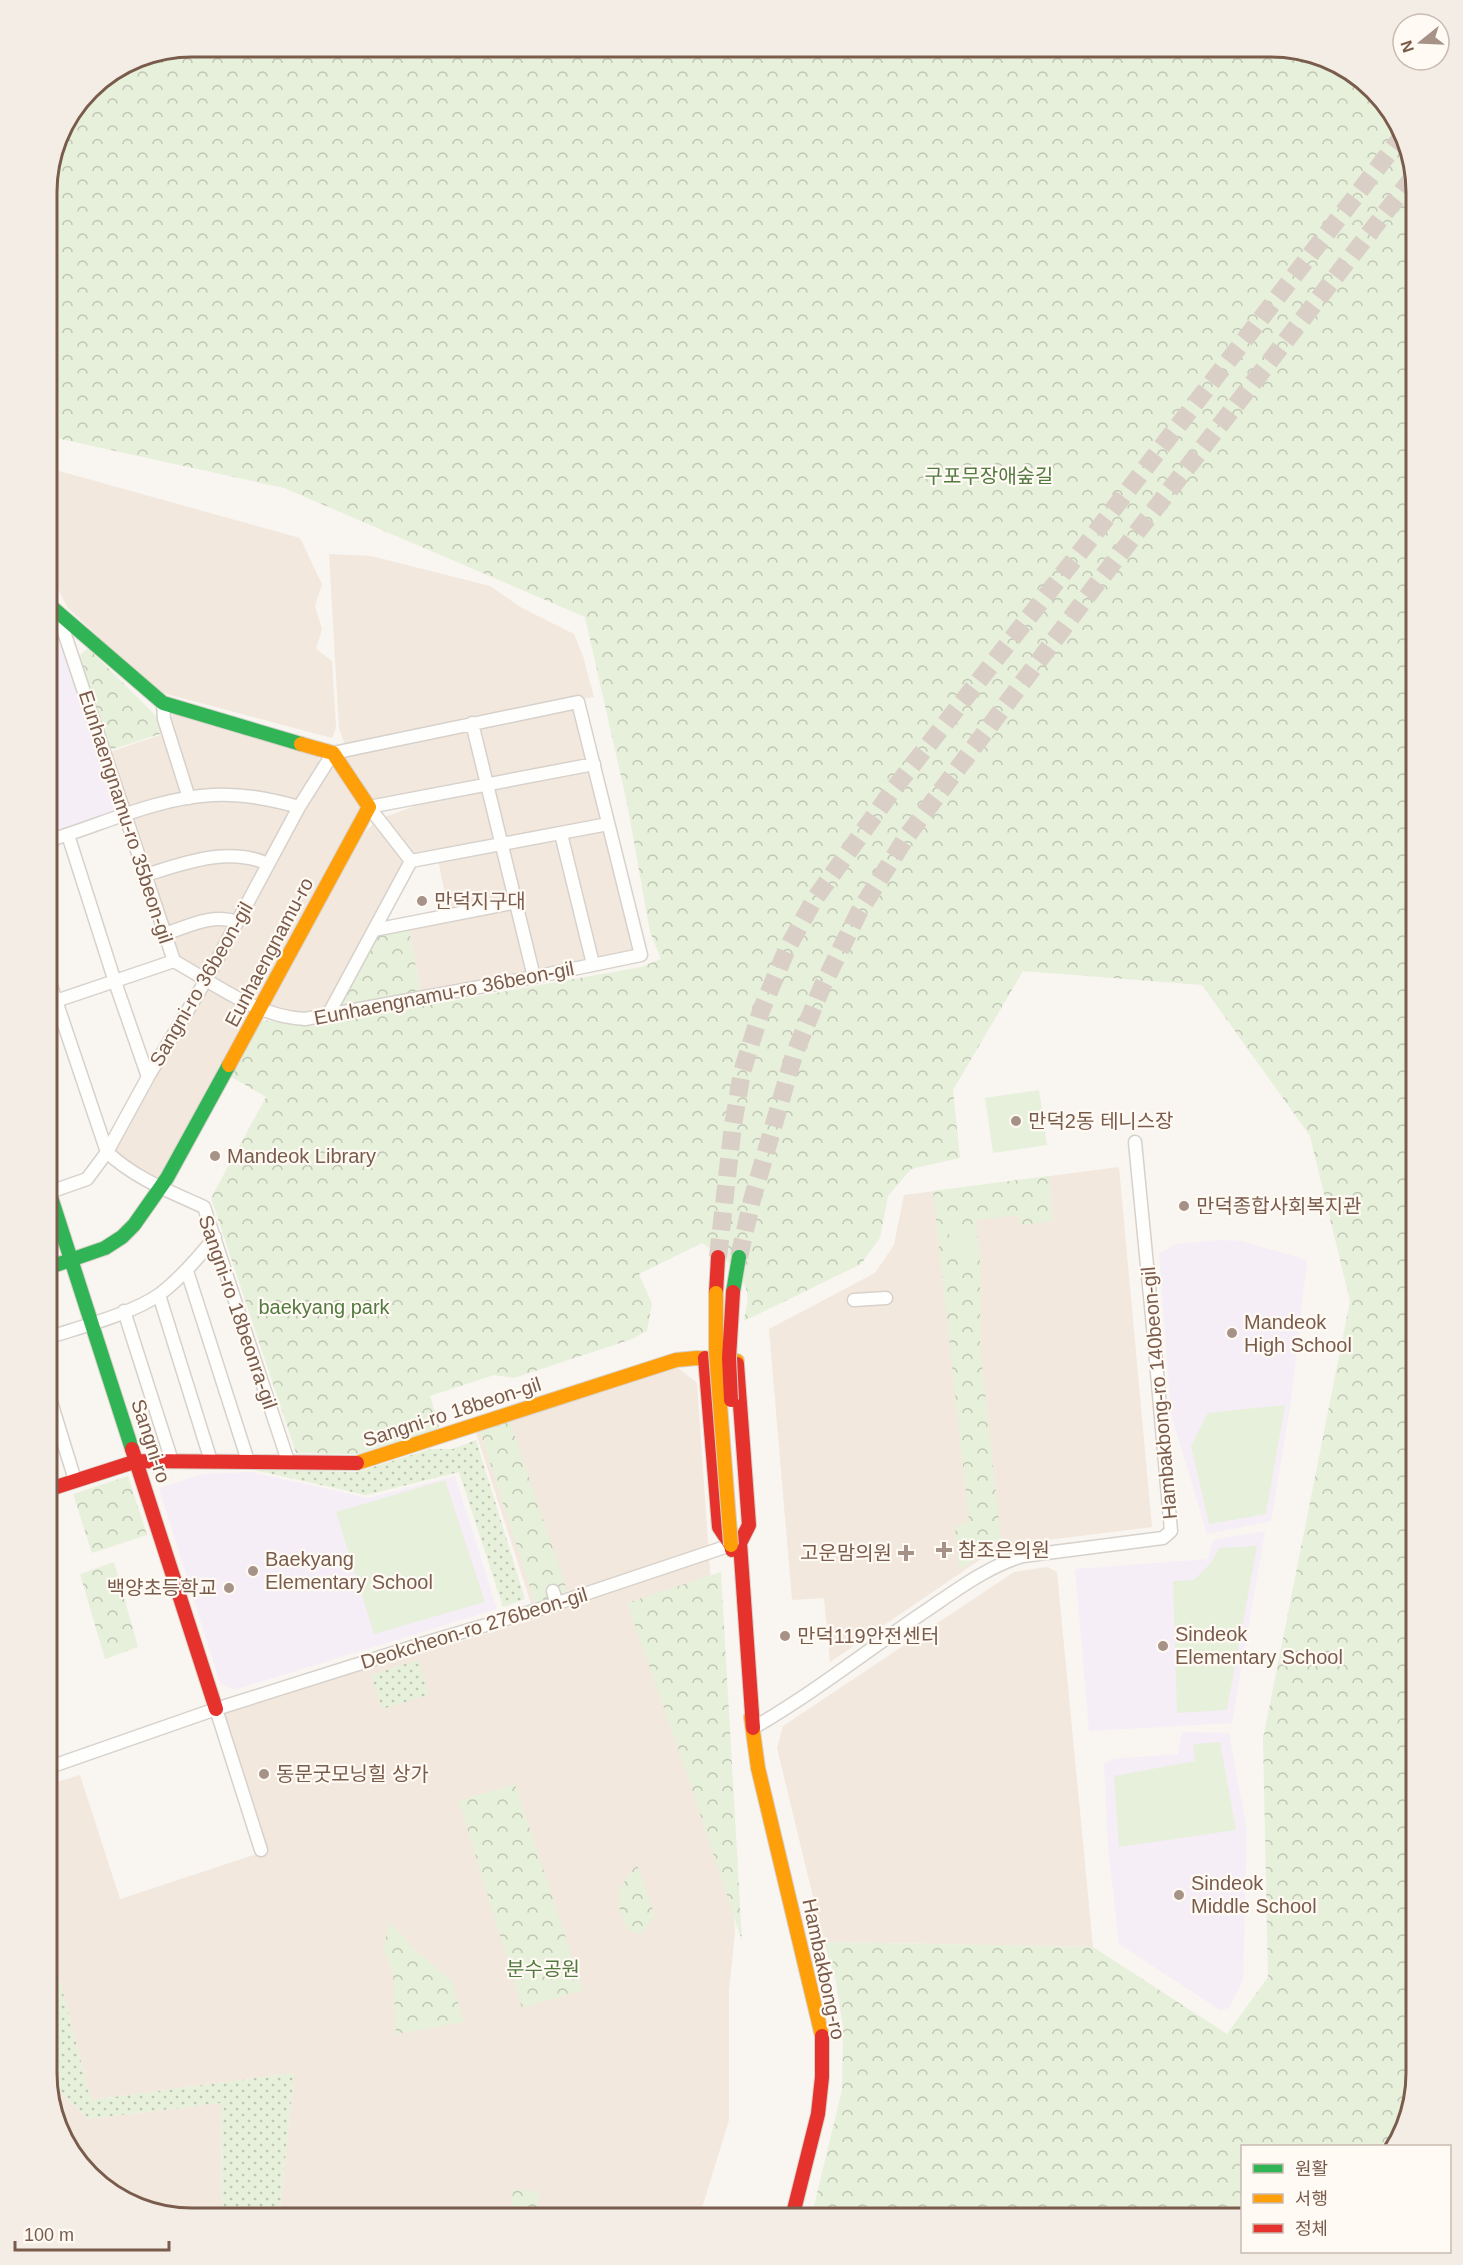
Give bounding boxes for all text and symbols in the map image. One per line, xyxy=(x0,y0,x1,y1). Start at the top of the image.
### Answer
north arrow xyxy=(1391,12,1451,72)
text: N xyxy=(1397,38,1417,55)
park label: 구포무장애숲길 xyxy=(925,465,1053,487)
street label: Eunhaengnamu-ro 35beon-gil xyxy=(75,688,177,946)
street label: Eunhaengnamu-ro xyxy=(220,874,318,1030)
place label: 만덕지구대 xyxy=(434,890,526,912)
marker: 만덕지구대 xyxy=(415,894,429,908)
street label: Sangni-ro 36beon-gil xyxy=(145,898,257,1070)
street label: Eunhaengnamu-ro 36beon-gil xyxy=(312,957,576,1029)
place label: 만덕2동 테니스장 xyxy=(1028,1110,1173,1132)
marker: 만덕2동 테니스장 xyxy=(1009,1114,1023,1128)
place label: Mandeok Library xyxy=(227,1145,376,1167)
marker: Mandeok Library xyxy=(208,1149,222,1163)
place label: 만덕종합사회복지관 xyxy=(1196,1195,1362,1217)
marker: 만덕종합사회복지관 xyxy=(1177,1199,1191,1213)
street label: Sangni-ro 18beonra-gil xyxy=(194,1212,282,1412)
street label: Hambakbong-ro 140beon-gil xyxy=(1137,1266,1181,1520)
park label: baekyang park xyxy=(258,1296,391,1318)
place label: Mandeok High School xyxy=(1244,1311,1352,1356)
marker: Mandeok High School xyxy=(1225,1326,1239,1340)
street label: Sangni-ro 18beon-gil xyxy=(360,1373,544,1451)
street label: Sangni-ro xyxy=(127,1396,175,1486)
place label: 참조은의원 xyxy=(958,1539,1050,1561)
marker: 참조은의원 xyxy=(935,1541,953,1559)
place label: 고운맘의원 xyxy=(800,1542,892,1564)
marker: 고운맘의원 xyxy=(897,1544,915,1562)
place label: Baekyang Elementary School xyxy=(265,1548,433,1593)
marker: Baekyang Elementary School xyxy=(246,1564,260,1578)
place label: 백양초등학교 xyxy=(107,1577,217,1599)
marker: 백양초등학교 xyxy=(222,1581,236,1595)
street label: Deokcheon-ro 276beon-gil xyxy=(358,1583,590,1673)
place label: Sindeok Elementary School xyxy=(1175,1623,1343,1668)
place label: 만덕119안전센터 xyxy=(797,1625,939,1647)
marker: 만덕119안전센터 xyxy=(778,1629,792,1643)
marker: Sindeok Elementary School xyxy=(1156,1639,1170,1653)
place label: 동문굿모닝힐 상가 xyxy=(276,1763,429,1785)
marker: 동문굿모닝힐 상가 xyxy=(257,1767,271,1781)
place label: Sindeok Middle School xyxy=(1191,1872,1317,1917)
marker: Sindeok Middle School xyxy=(1172,1888,1186,1902)
street label: Hambakbong-ro xyxy=(798,1897,850,2041)
park label: 분수공원 xyxy=(506,1958,580,1980)
legend xyxy=(1241,2145,1451,2253)
text: 원활 xyxy=(1295,2159,1328,2179)
text: 서행 xyxy=(1295,2189,1328,2209)
scale bar xyxy=(15,2214,170,2252)
text: 정체 xyxy=(1295,2219,1328,2239)
text: 100 m xyxy=(24,2225,74,2245)

